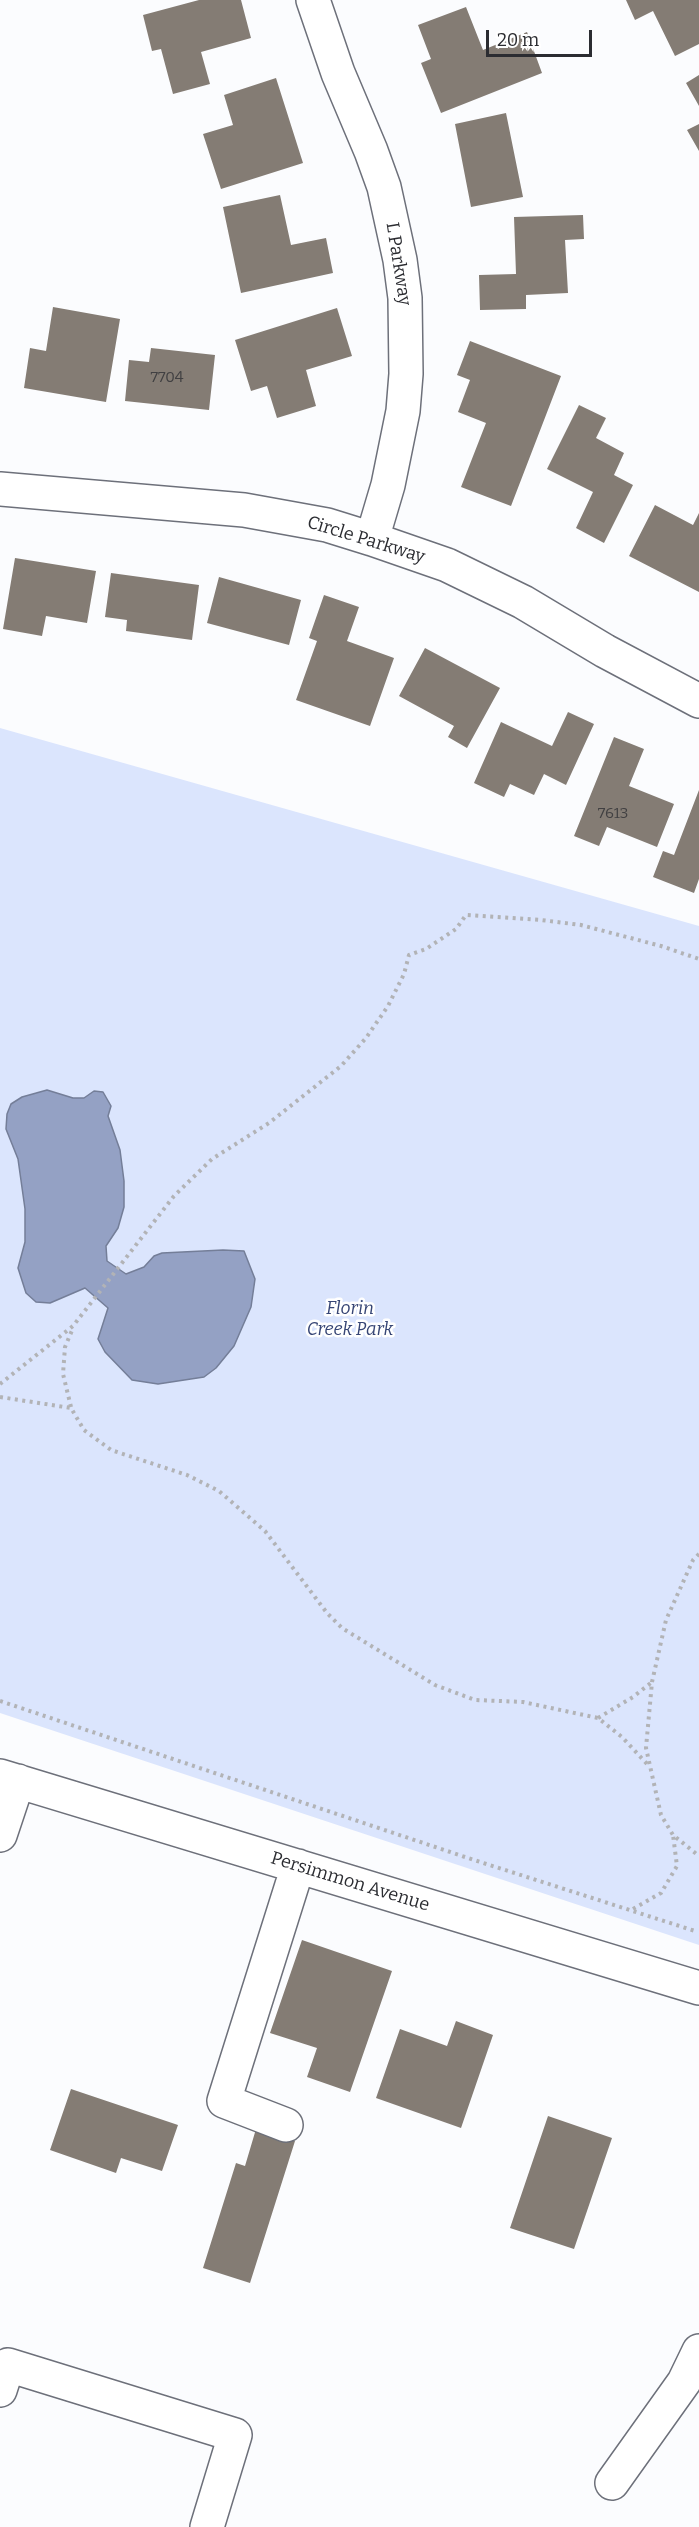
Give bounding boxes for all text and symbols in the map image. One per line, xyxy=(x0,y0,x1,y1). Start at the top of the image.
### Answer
scale bar xyxy=(489,18,596,56)
text: 20 m xyxy=(497,29,539,51)
street label: L Parkway xyxy=(381,221,415,307)
house number: 7704 xyxy=(150,369,184,387)
street label: Circle Parkway xyxy=(304,512,428,568)
house number: 7613 xyxy=(598,805,628,823)
park label: Florin Creek Park xyxy=(307,1298,393,1340)
street label: Persimmon Avenue xyxy=(268,1848,432,1916)

